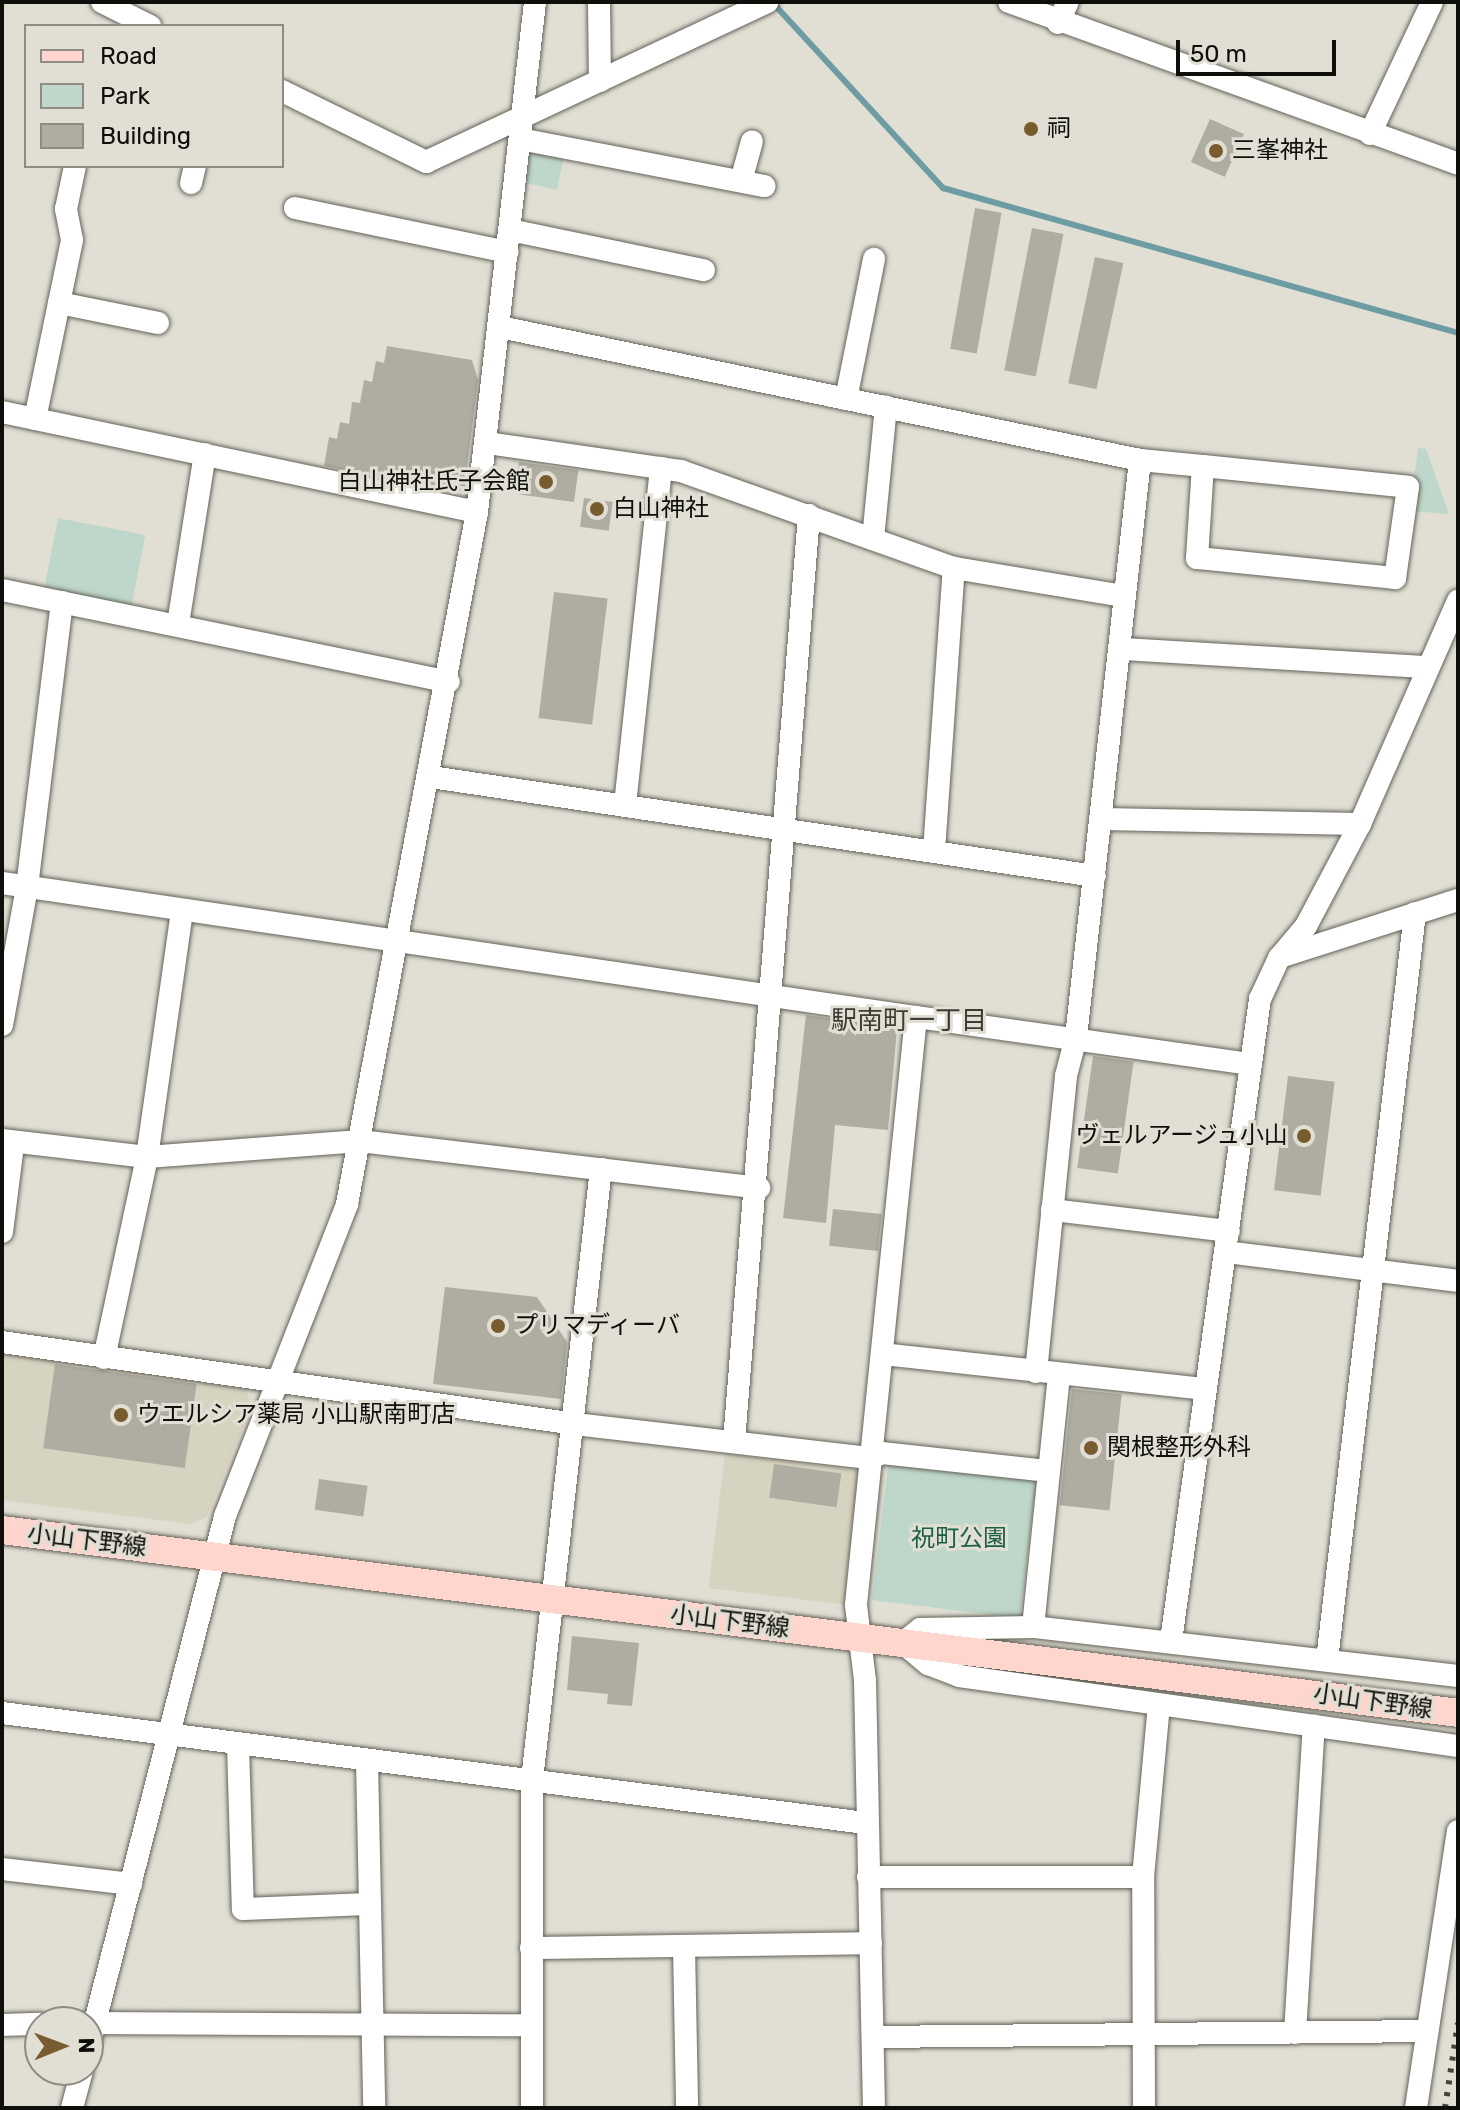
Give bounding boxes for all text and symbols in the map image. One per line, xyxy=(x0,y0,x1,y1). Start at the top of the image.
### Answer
legend xyxy=(24,24,284,168)
scale bar xyxy=(1180,24,1340,74)
text: 50 m xyxy=(1190,40,1247,68)
text: Road xyxy=(100,42,157,70)
text: Park xyxy=(100,82,150,110)
place label: 祠 xyxy=(1047,115,1071,143)
marker: 祠 xyxy=(1022,120,1040,138)
text: Building xyxy=(100,122,191,150)
place label: 三峯神社 xyxy=(1232,137,1328,165)
marker: 三峯神社 xyxy=(1207,142,1225,160)
place label: 白山神社氏子会館 xyxy=(338,468,530,496)
marker: 白山神社氏子会館 xyxy=(537,473,555,491)
place label: 白山神社 xyxy=(613,495,709,523)
marker: 白山神社 xyxy=(588,500,606,518)
district label: 駅南町一丁目 xyxy=(831,1005,987,1037)
place label: ヴェルアージュ小山 xyxy=(1073,1122,1288,1150)
marker: ヴェルアージュ小山 xyxy=(1295,1127,1313,1145)
place label: プリマディーバ xyxy=(514,1312,682,1340)
marker: プリマディーバ xyxy=(489,1317,507,1335)
place label: ウエルシア薬局 小山駅南町店 xyxy=(137,1401,455,1429)
marker: ウエルシア薬局 小山駅南町店 xyxy=(112,1406,130,1424)
place label: 関根整形外科 xyxy=(1107,1434,1251,1462)
marker: 関根整形外科 xyxy=(1082,1439,1100,1457)
street label: 小山下野線 xyxy=(26,1519,148,1563)
park label: 祝町公園 xyxy=(911,1525,1007,1553)
street label: 小山下野線 xyxy=(669,1600,791,1644)
street label: 小山下野線 xyxy=(1312,1679,1434,1725)
north arrow xyxy=(24,2006,104,2086)
text: N xyxy=(73,2037,100,2054)

